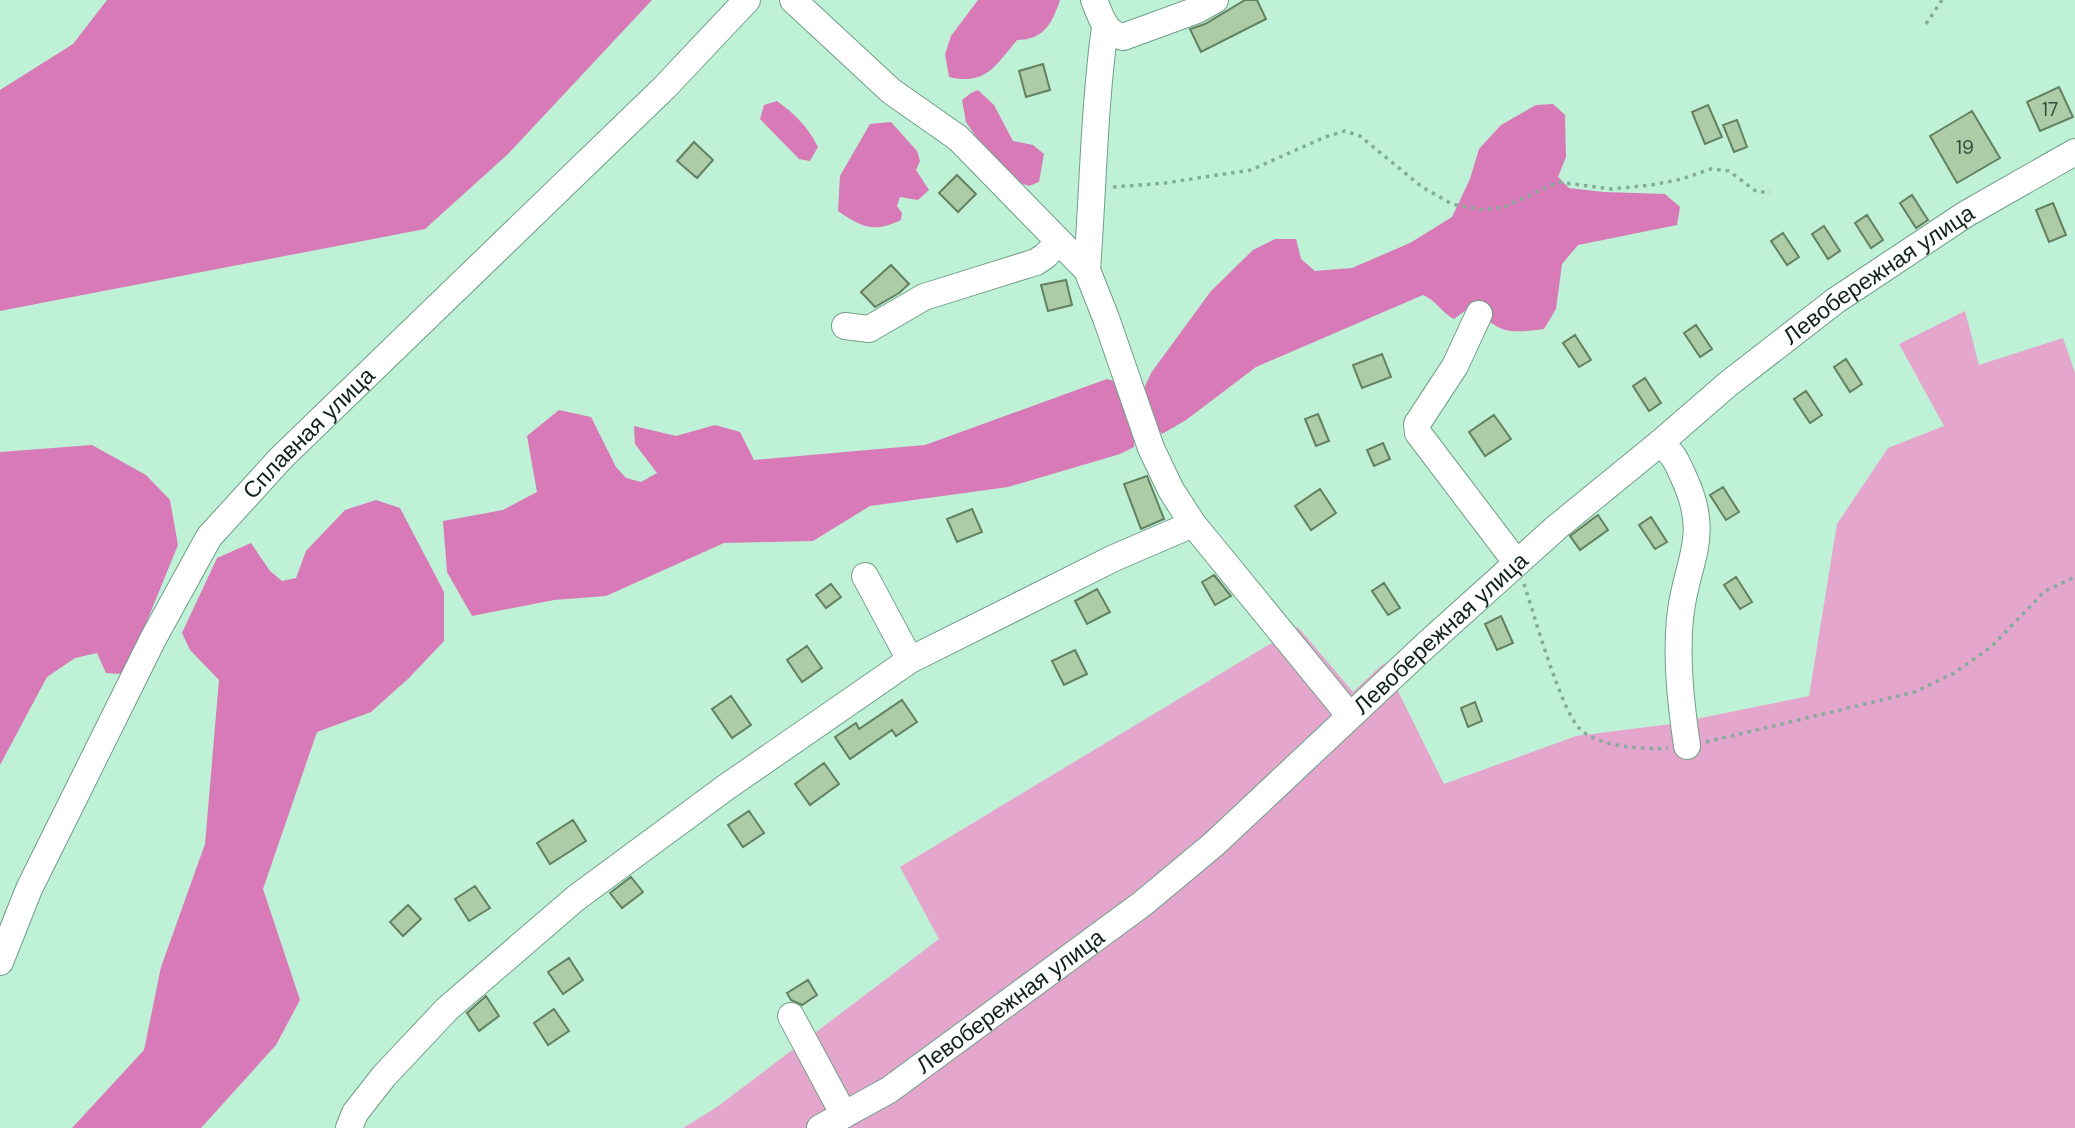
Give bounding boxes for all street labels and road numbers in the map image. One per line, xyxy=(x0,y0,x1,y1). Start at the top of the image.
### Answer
street label: Левобережная улица xyxy=(1777,197,1980,351)
street label: Сплавная улица xyxy=(236,361,381,505)
street label: Левобережная улица xyxy=(1347,545,1534,721)
street label: Левобережная улица xyxy=(910,922,1110,1080)

